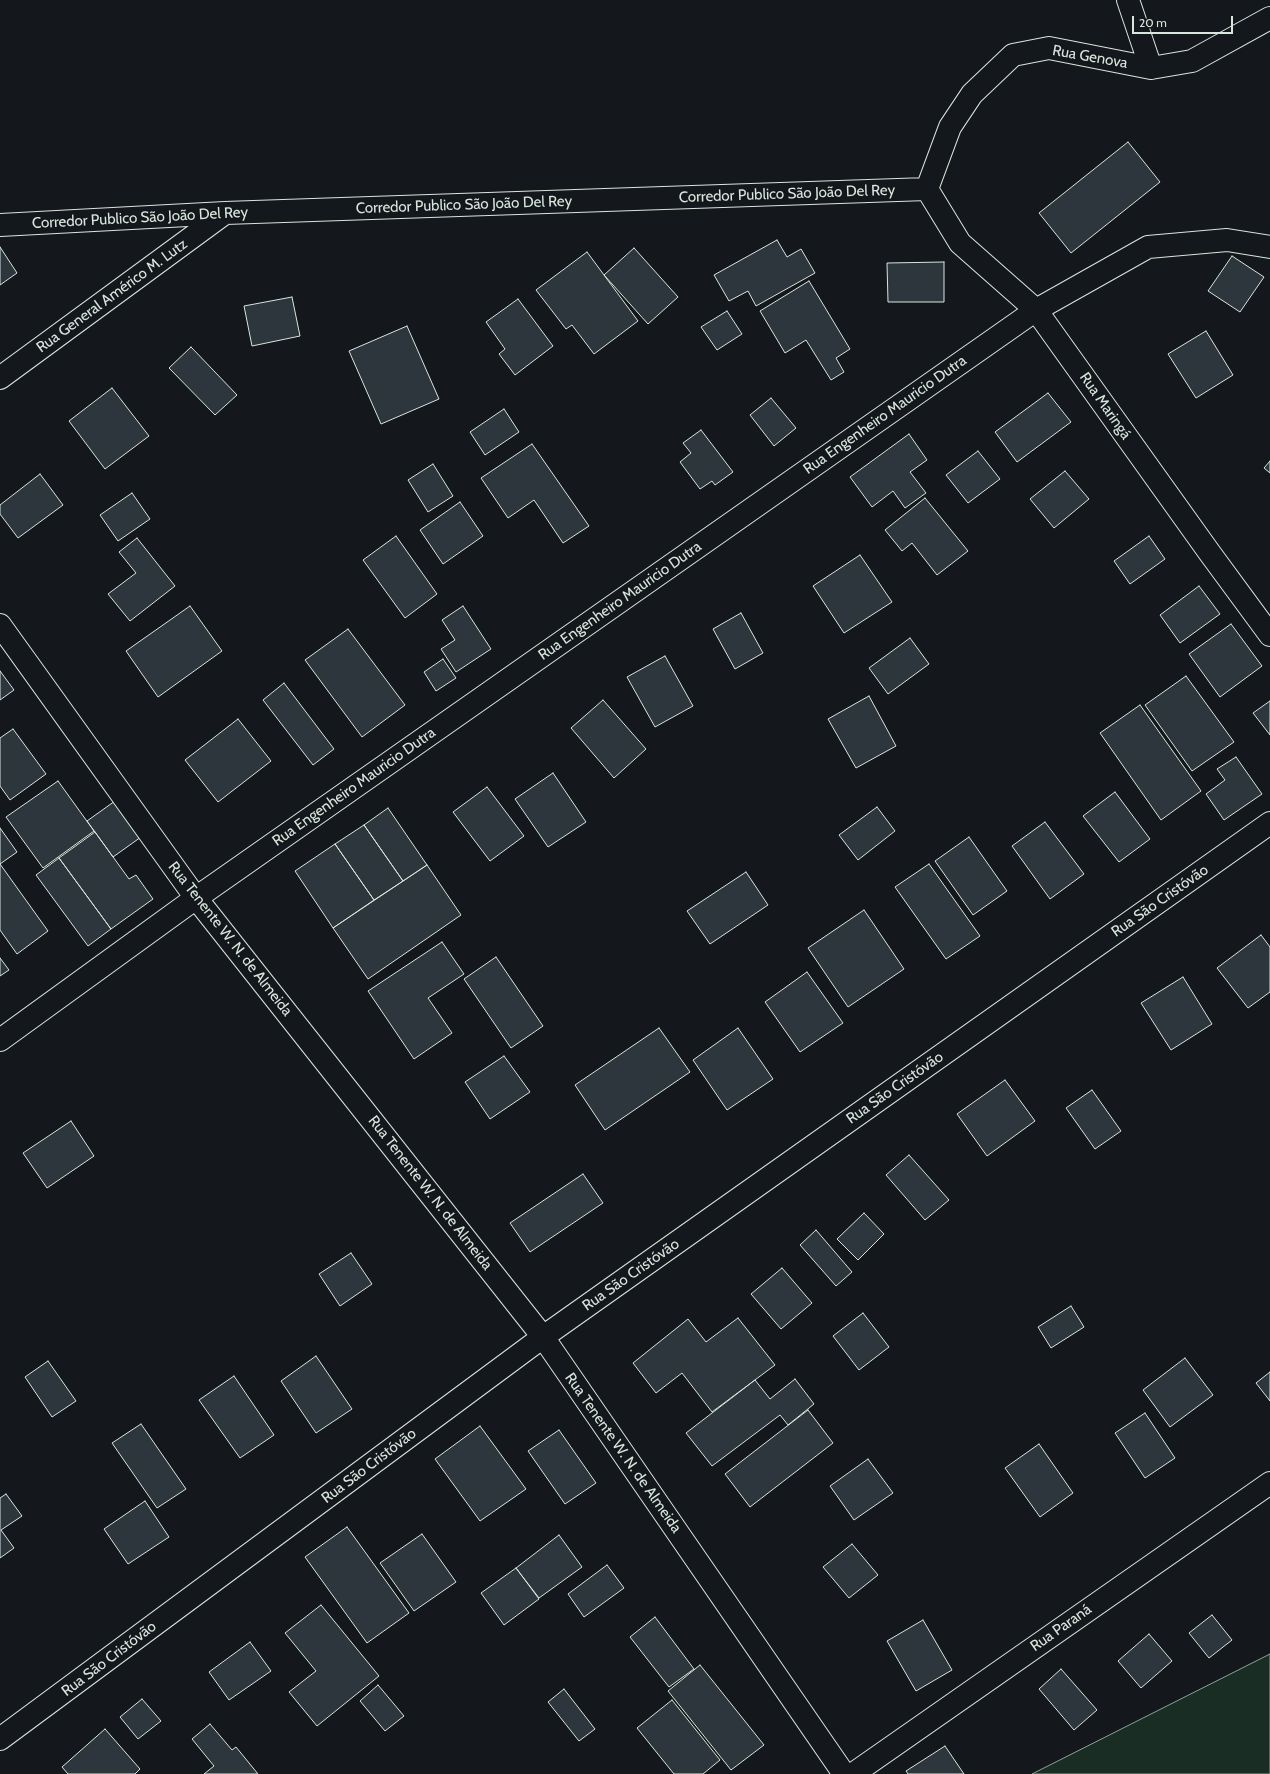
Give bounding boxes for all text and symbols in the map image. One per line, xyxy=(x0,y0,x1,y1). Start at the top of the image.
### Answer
scale bar xyxy=(1134,8,1235,34)
text: 20 m xyxy=(1139,15,1167,30)
street label: Rua Genova xyxy=(1051,42,1129,72)
street label: Corredor Publico São João Del Rey xyxy=(679,181,895,207)
street label: Corredor Publico São João Del Rey xyxy=(356,192,572,218)
street label: Corredor Publico São João Del Rey xyxy=(32,203,248,233)
street label: Rua General Américo M. Lutz xyxy=(33,235,191,357)
street label: Rua Engenheiro Mauricio Dutra xyxy=(800,352,970,478)
street label: Rua Maringá xyxy=(1075,369,1135,443)
street label: Rua Engenheiro Mauricio Dutra xyxy=(535,538,705,664)
street label: Rua Engenheiro Mauricio Dutra xyxy=(269,724,439,850)
street label: Rua Tenente W. N. de Almeida xyxy=(164,858,296,1020)
street label: Rua São Cristóvão xyxy=(1108,861,1212,941)
street label: Rua São Cristóvão xyxy=(843,1048,947,1128)
street label: Rua Tenente W. N. de Almeida xyxy=(364,1112,496,1274)
street label: Rua São Cristóvão xyxy=(579,1235,683,1315)
street label: Rua Tenente W. N. de Almeida xyxy=(561,1370,685,1536)
street label: Rua São Cristóvão xyxy=(318,1425,420,1507)
street label: Rua Paraná xyxy=(1027,1600,1095,1656)
street label: Rua São Cristóvão xyxy=(58,1618,160,1700)

